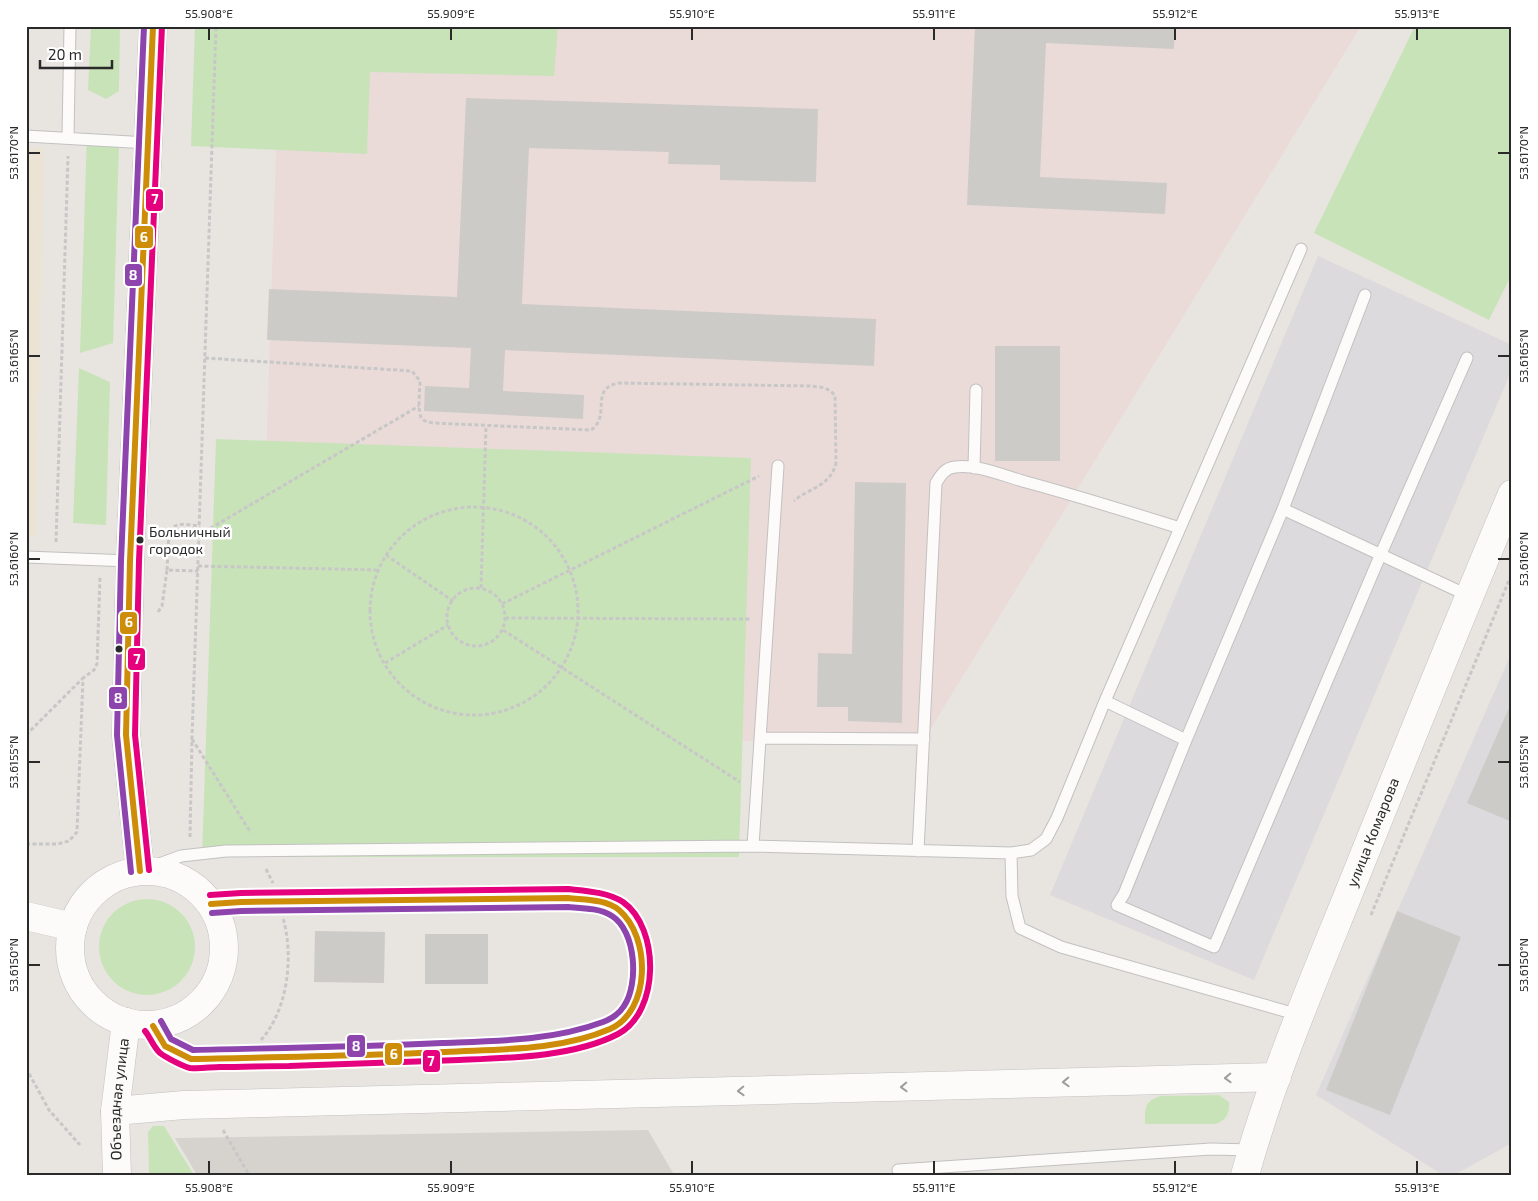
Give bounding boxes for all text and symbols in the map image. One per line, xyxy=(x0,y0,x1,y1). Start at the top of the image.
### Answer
text: 55.908°E xyxy=(185,6,233,20)
text: 55.909°E xyxy=(427,6,475,20)
text: 55.910°E xyxy=(669,6,715,20)
text: 55.911°E xyxy=(912,6,956,20)
text: 55.912°E xyxy=(1152,6,1198,20)
text: 55.913°E xyxy=(1394,6,1440,20)
scale bar xyxy=(40,38,112,70)
text: 20 m xyxy=(48,45,82,63)
text: 53.6170°N xyxy=(6,126,20,180)
text: 53.6170°N xyxy=(1516,126,1530,180)
line badge: 7 xyxy=(145,188,164,212)
text: 7 xyxy=(151,190,159,207)
line badge: 6 xyxy=(134,225,154,249)
text: 6 xyxy=(140,228,148,245)
line badge: 8 xyxy=(124,263,143,287)
text: 8 xyxy=(129,266,137,283)
text: 53.6165°N xyxy=(6,329,20,383)
text: 53.6165°N xyxy=(1516,329,1530,383)
place label: Больничный городок xyxy=(149,523,231,557)
text: 53.6160°N xyxy=(6,532,20,586)
text: 53.6160°N xyxy=(1516,532,1530,586)
marker: Больничный городок xyxy=(135,535,145,545)
line badge: 6 xyxy=(119,611,138,635)
text: 6 xyxy=(125,613,133,630)
unlabelled marker xyxy=(114,644,124,654)
line badge: 7 xyxy=(127,647,146,671)
text: 7 xyxy=(133,650,141,667)
line badge: 8 xyxy=(108,686,128,710)
text: 8 xyxy=(114,689,122,706)
text: 53.6155°N xyxy=(6,735,20,789)
text: 53.6155°N xyxy=(1516,735,1530,789)
street label: улица Комарова xyxy=(1342,775,1402,890)
text: 53.6150°N xyxy=(6,938,20,992)
text: 53.6150°N xyxy=(1516,938,1530,992)
line badge: 8 xyxy=(346,1034,366,1058)
street label: Объездная улица xyxy=(105,1037,132,1161)
text: 8 xyxy=(352,1037,360,1054)
line badge: 6 xyxy=(384,1042,403,1066)
text: 6 xyxy=(390,1045,398,1062)
line badge: 7 xyxy=(422,1049,441,1073)
text: 7 xyxy=(427,1052,435,1069)
one-way arrow xyxy=(1224,1073,1232,1083)
one-way arrow xyxy=(1062,1077,1070,1087)
one-way arrow xyxy=(899,1081,907,1092)
one-way arrow xyxy=(737,1086,744,1096)
text: 55.908°E xyxy=(185,1180,233,1194)
text: 55.909°E xyxy=(427,1180,475,1194)
text: 55.910°E xyxy=(669,1180,715,1194)
text: 55.911°E xyxy=(912,1180,956,1194)
text: 55.912°E xyxy=(1152,1180,1198,1194)
text: 55.913°E xyxy=(1394,1180,1440,1194)

